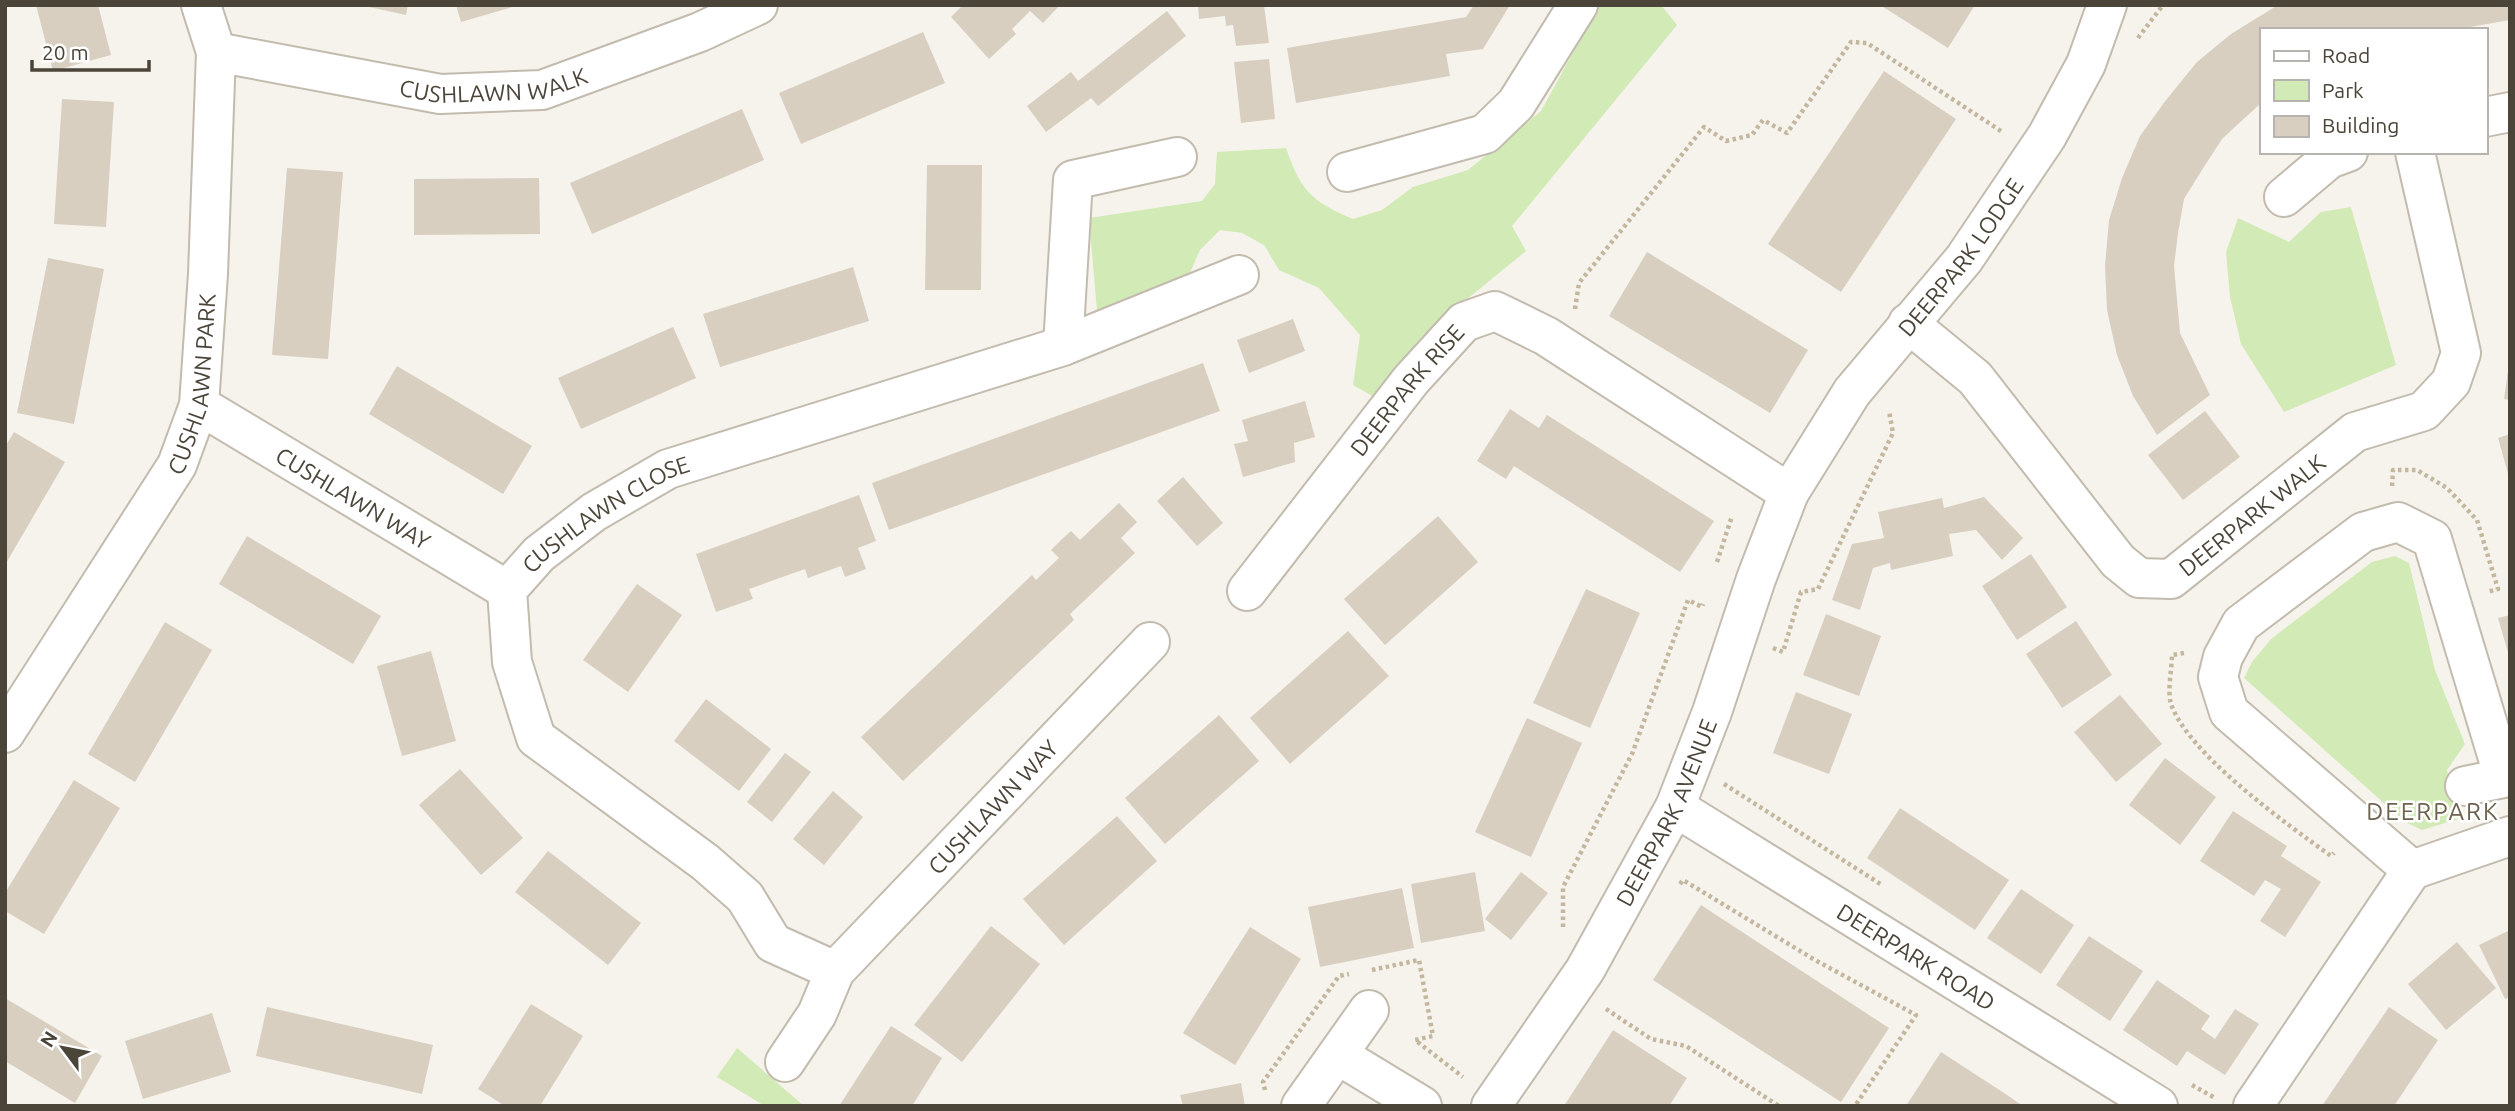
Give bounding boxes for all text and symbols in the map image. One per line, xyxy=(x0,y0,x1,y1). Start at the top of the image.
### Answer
scale bar xyxy=(32,28,149,72)
legend xyxy=(2260,28,2487,154)
text: 20 m xyxy=(42,40,89,64)
text: Road xyxy=(2322,43,2370,67)
street label: CUSHLAWN WALK xyxy=(398,62,590,106)
text: Park xyxy=(2322,78,2364,102)
text: Building xyxy=(2322,113,2399,137)
street label: DEERPARK LODGE xyxy=(1893,173,2027,341)
street label: CUSHLAWN PARK xyxy=(162,293,219,479)
street label: DEERPARK RISE xyxy=(1345,319,1468,460)
street label: CUSHLAWN WAY xyxy=(272,442,436,554)
street label: DEERPARK WALK xyxy=(2174,449,2329,580)
street label: CUSHLAWN CLOSE xyxy=(517,451,692,577)
street label: DEERPARK AVENUE xyxy=(1611,715,1721,910)
street label: CUSHLAWN WAY xyxy=(923,734,1063,879)
district label: DEERPARK xyxy=(2366,798,2500,825)
street label: DEERPARK ROAD xyxy=(1833,898,2000,1015)
north arrow xyxy=(28,1013,98,1083)
text: N xyxy=(35,1027,62,1051)

